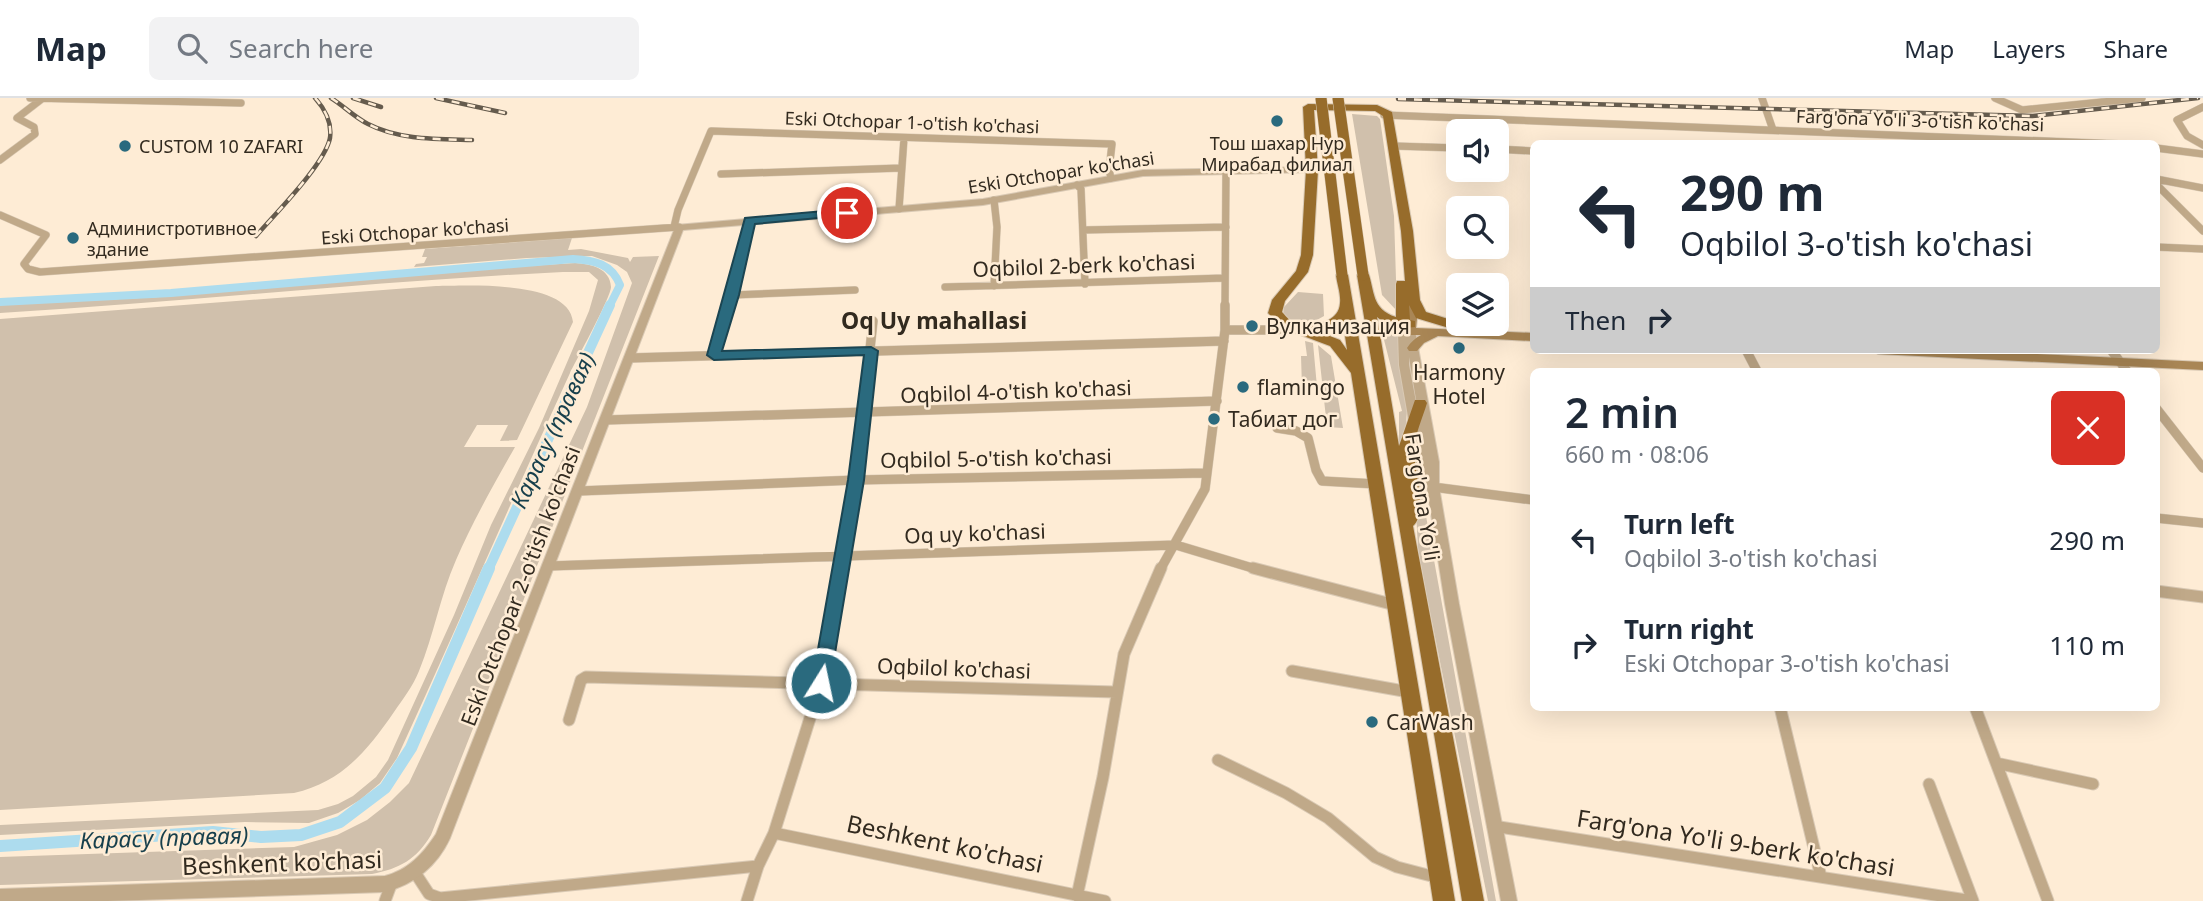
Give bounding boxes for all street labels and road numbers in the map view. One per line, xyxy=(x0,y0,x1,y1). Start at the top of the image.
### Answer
street label: Farg'ona Yo'li 3-o'tish ko'chasi xyxy=(1795,104,2045,136)
street label: Eski Otchopar 1-o'tish ko'chasi xyxy=(784,106,1040,138)
street label: Eski Otchopar ko'chasi xyxy=(966,145,1156,199)
street label: Eski Otchopar ko'chasi xyxy=(320,212,510,250)
street label: Oqbilol 2-berk ko'chasi xyxy=(972,247,1196,283)
street label: Oqbilol 4-o'tish ko'chasi xyxy=(900,373,1132,409)
street label: Farg'ona Yo'li xyxy=(1399,431,1447,563)
street label: Eski Otchopar 2-o'tish ko'chasi xyxy=(454,442,586,730)
street label: Oqbilol 5-o'tish ko'chasi xyxy=(880,442,1112,474)
street label: Oq uy ko'chasi xyxy=(904,517,1046,549)
street label: Oqbilol ko'chasi xyxy=(876,651,1032,685)
street label: Farg'ona Yo'li 9-berk ko'chasi xyxy=(1575,801,1897,883)
street label: Beshkent ko'chasi xyxy=(844,806,1046,880)
street label: Beshkent ko'chasi xyxy=(181,842,383,882)

